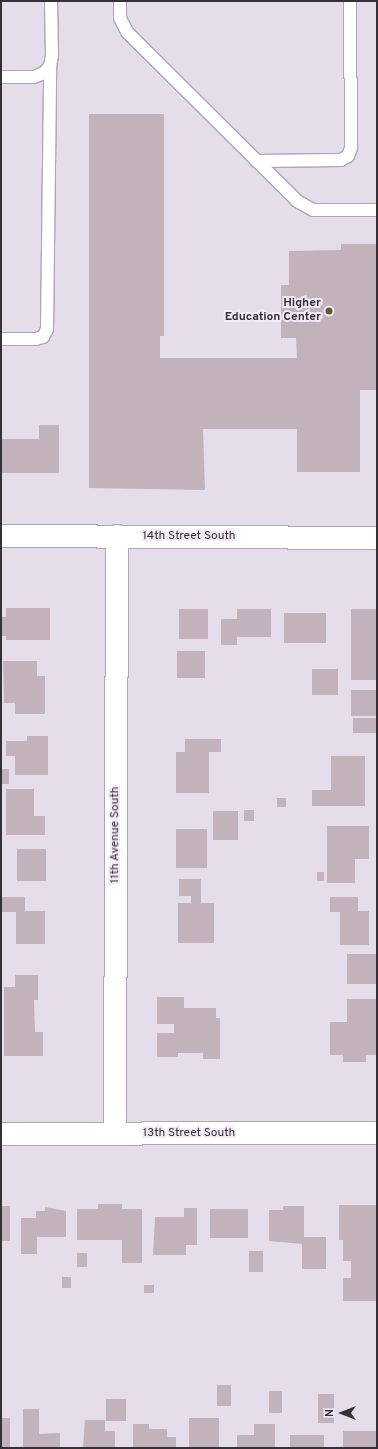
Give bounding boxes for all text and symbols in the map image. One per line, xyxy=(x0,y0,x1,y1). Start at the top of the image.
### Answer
place label: Higher Education Center xyxy=(225,297,321,325)
marker: Higher Education Center xyxy=(324,306,334,316)
street label: 14th Street South xyxy=(143,530,235,544)
street label: 11th Avenue South xyxy=(109,786,123,884)
street label: 13th Street South xyxy=(143,1127,235,1141)
north arrow xyxy=(322,1393,362,1433)
text: N xyxy=(323,1409,337,1417)

